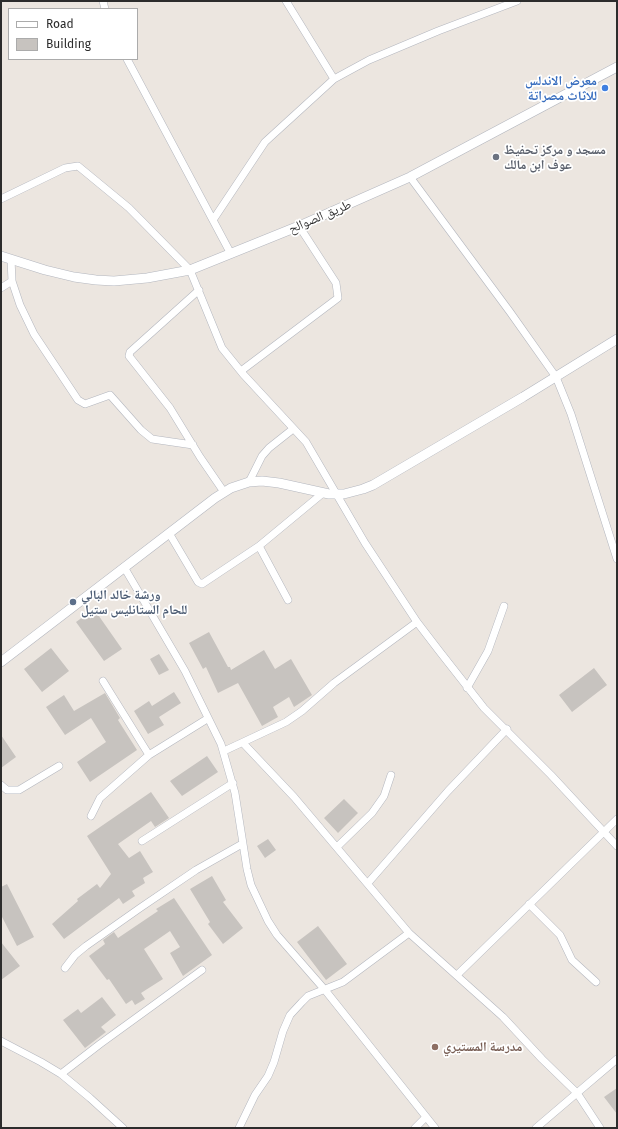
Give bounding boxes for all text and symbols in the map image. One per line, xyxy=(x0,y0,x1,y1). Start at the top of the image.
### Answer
legend xyxy=(8,8,138,60)
text: Road xyxy=(46,17,74,31)
text: Building xyxy=(46,37,91,51)
place label: معرض الاندلس للاثاث مصراتة xyxy=(525,73,597,104)
marker: معرض الاندلس للاثاث مصراتة xyxy=(600,83,610,93)
place label: مسجد و مركز تحفيظ عوف ابن مالك xyxy=(504,142,606,173)
marker: مسجد و مركز تحفيظ عوف ابن مالك xyxy=(491,152,501,162)
street label: طريق الصوالح xyxy=(286,197,354,237)
place label: ورشة خالد البالي للحام الستانليس ستيل xyxy=(81,587,187,618)
marker: ورشة خالد البالي للحام الستانليس ستيل xyxy=(68,597,78,607)
place label: مدرسة المستيري xyxy=(443,1039,522,1055)
marker: مدرسة المستيري xyxy=(430,1042,440,1052)

